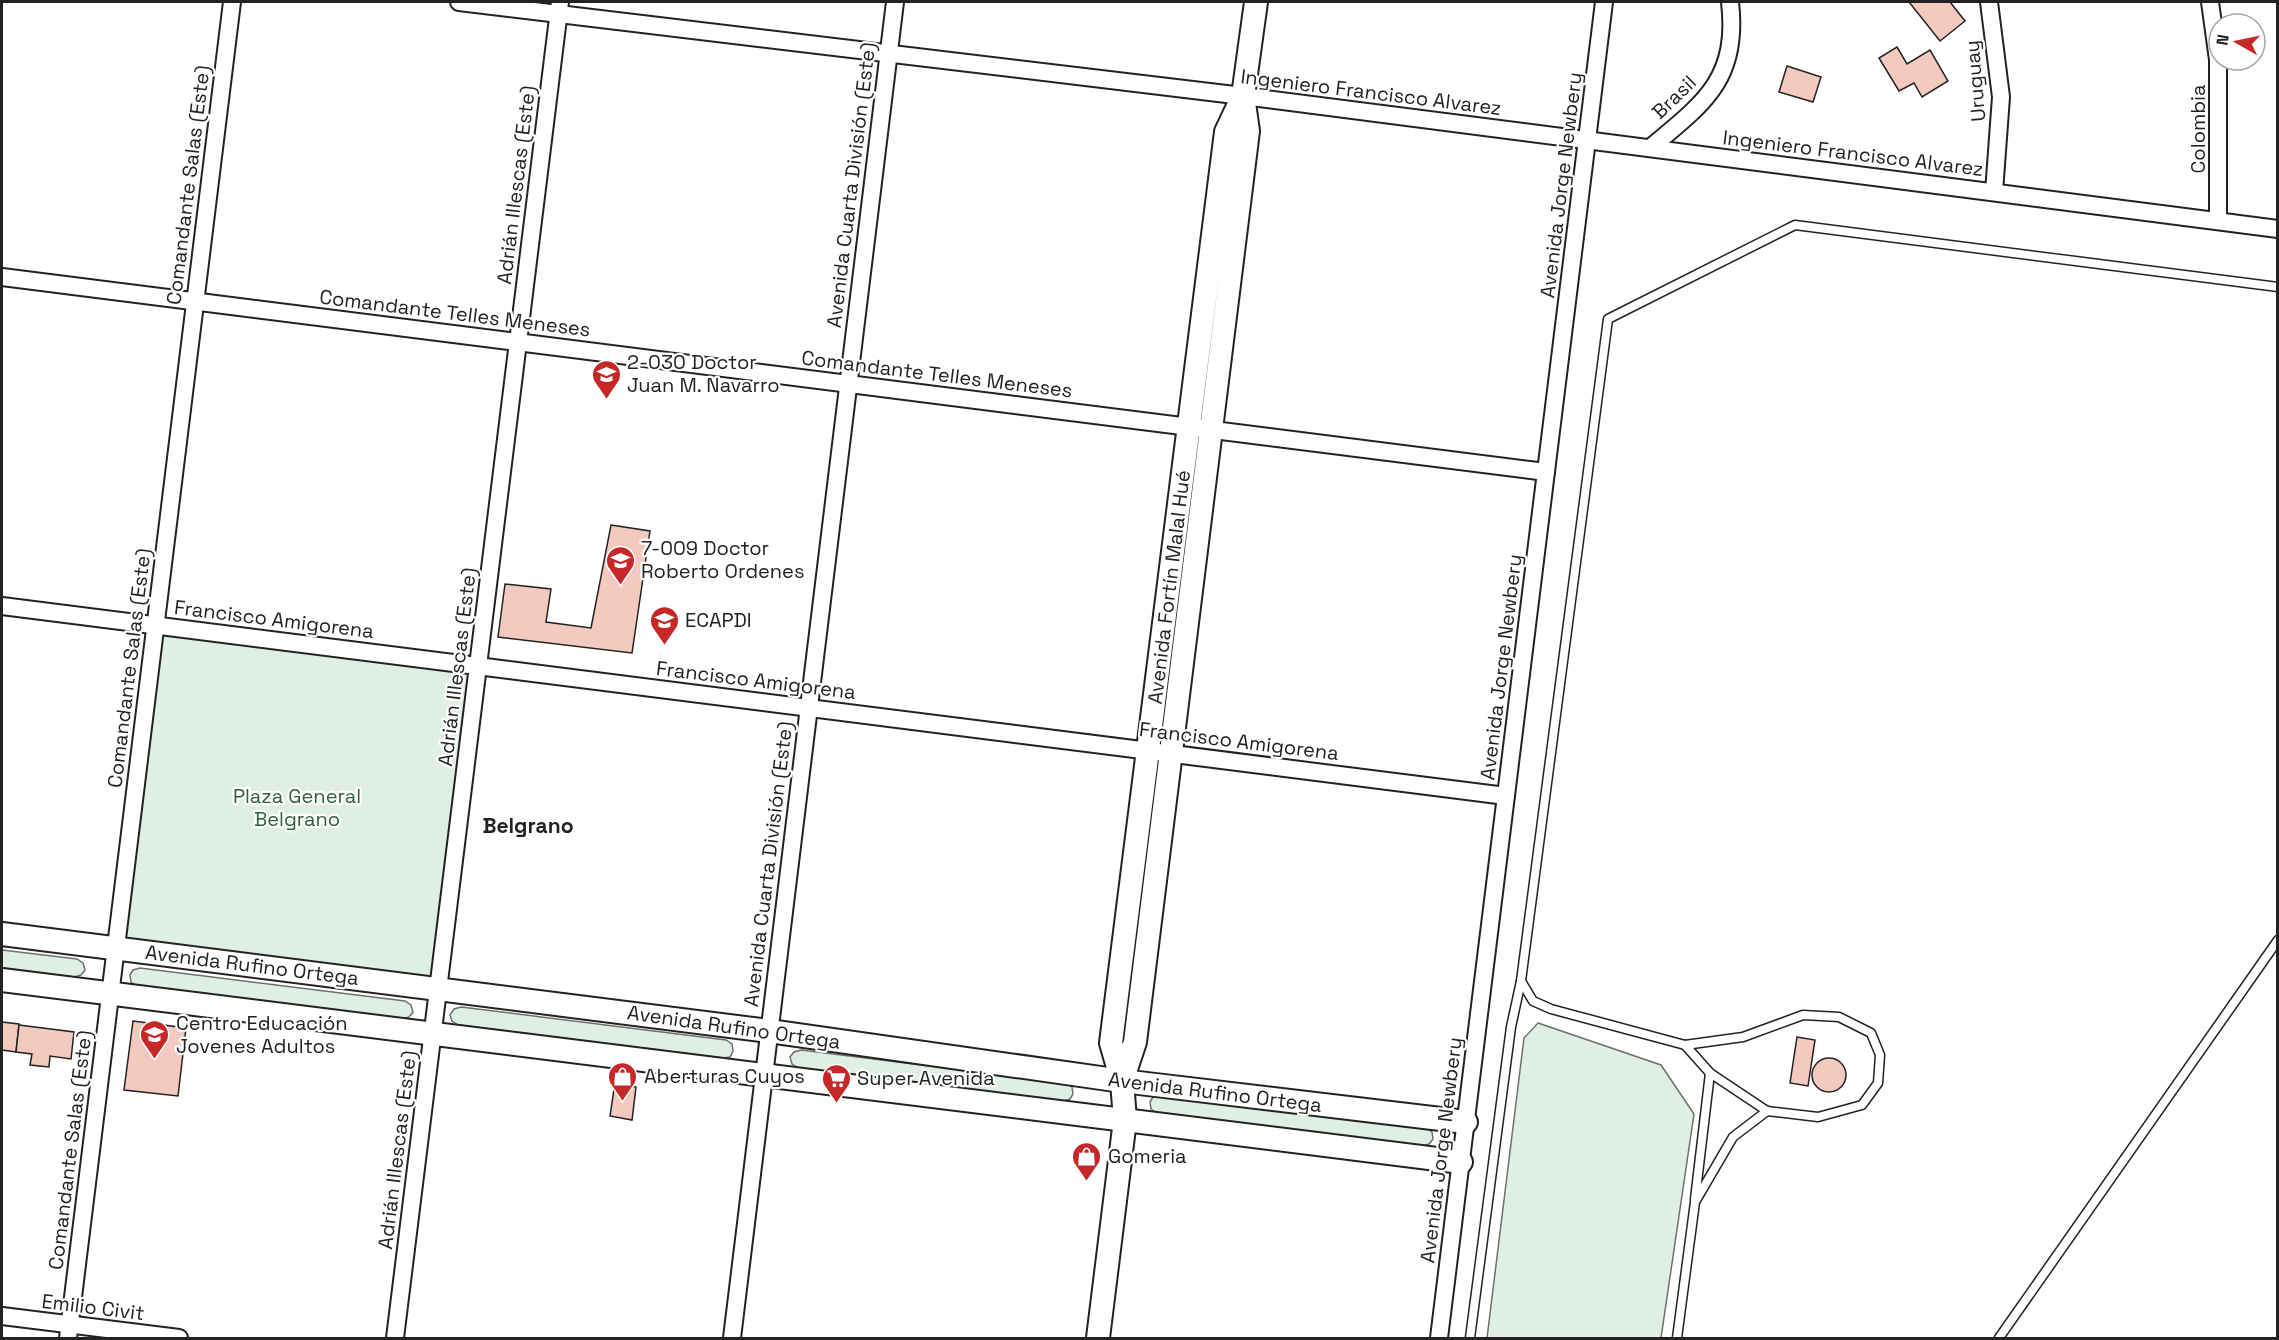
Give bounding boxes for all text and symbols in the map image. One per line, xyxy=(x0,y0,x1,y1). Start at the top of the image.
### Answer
north arrow xyxy=(2207,12,2267,72)
text: N xyxy=(2211,33,2234,47)
street label: Uruguay xyxy=(1958,39,1992,123)
street label: Avenida Cuarta División (Este) xyxy=(821,41,881,329)
street label: Ingeniero Francisco Alvarez xyxy=(1239,63,1503,121)
street label: Comandante Salas (Este) xyxy=(160,64,216,306)
street label: Brasil xyxy=(1646,70,1702,124)
street label: Avenida Jorge Newbery xyxy=(1534,71,1588,299)
street label: Adrián Illescas (Este) xyxy=(491,84,541,286)
street label: Colombia xyxy=(2185,85,2211,173)
street label: Ingeniero Francisco Alvarez xyxy=(1721,124,1985,182)
street label: Comandante Telles Meneses xyxy=(318,283,592,343)
street label: Comandante Telles Meneses xyxy=(800,344,1074,404)
place label: 2-030 Doctor Juan M. Navarro xyxy=(627,349,780,398)
school or university icon: 2-030 Doctor Juan M. Navarro xyxy=(590,358,622,400)
street label: Avenida Fortín Malal Hué xyxy=(1142,468,1196,706)
place label: 7-009 Doctor Roberto Ordenes xyxy=(641,535,805,584)
school or university icon: 7-009 Doctor Roberto Ordenes xyxy=(604,544,636,586)
street label: Comandante Salas (Este) xyxy=(101,547,157,789)
street label: Avenida Jorge Newbery xyxy=(1474,553,1528,781)
street label: Adrián Illescas (Este) xyxy=(432,566,482,768)
street label: Francisco Amigorena xyxy=(173,594,375,644)
school or university icon: ECAPDI xyxy=(648,604,680,646)
place label: ECAPDI xyxy=(685,607,752,633)
street label: Francisco Amigorena xyxy=(655,655,857,705)
street label: Francisco Amigorena xyxy=(1138,716,1340,766)
street label: Avenida Cuarta División (Este) xyxy=(738,720,798,1008)
park label: Plaza General Belgrano xyxy=(233,783,361,832)
district label: Belgrano xyxy=(482,812,574,839)
street label: Avenida Rufino Ortega xyxy=(144,939,360,991)
street label: Avenida Rufino Ortega xyxy=(626,999,842,1055)
place label: Centro Educación Jovenes Adultos xyxy=(176,1010,348,1059)
school or university icon: Centro Educación Jovenes Adultos xyxy=(139,1018,171,1060)
street label: Comandante Salas (Este) xyxy=(42,1029,98,1271)
street label: Avenida Jorge Newbery xyxy=(1414,1036,1468,1264)
street label: Adrián Illescas (Este) xyxy=(372,1049,422,1251)
shop icon: Aberturas Cuyos xyxy=(607,1060,639,1102)
supermarket icon: Super Avenida xyxy=(820,1062,852,1104)
place label: Aberturas Cuyos xyxy=(644,1063,805,1089)
place label: Super Avenida xyxy=(857,1065,995,1091)
street label: Avenida Rufino Ortega xyxy=(1107,1066,1323,1118)
shop icon: Gomeria xyxy=(1071,1140,1103,1182)
place label: Gomeria xyxy=(1108,1143,1187,1169)
street label: Emilio Civit xyxy=(40,1288,146,1326)

